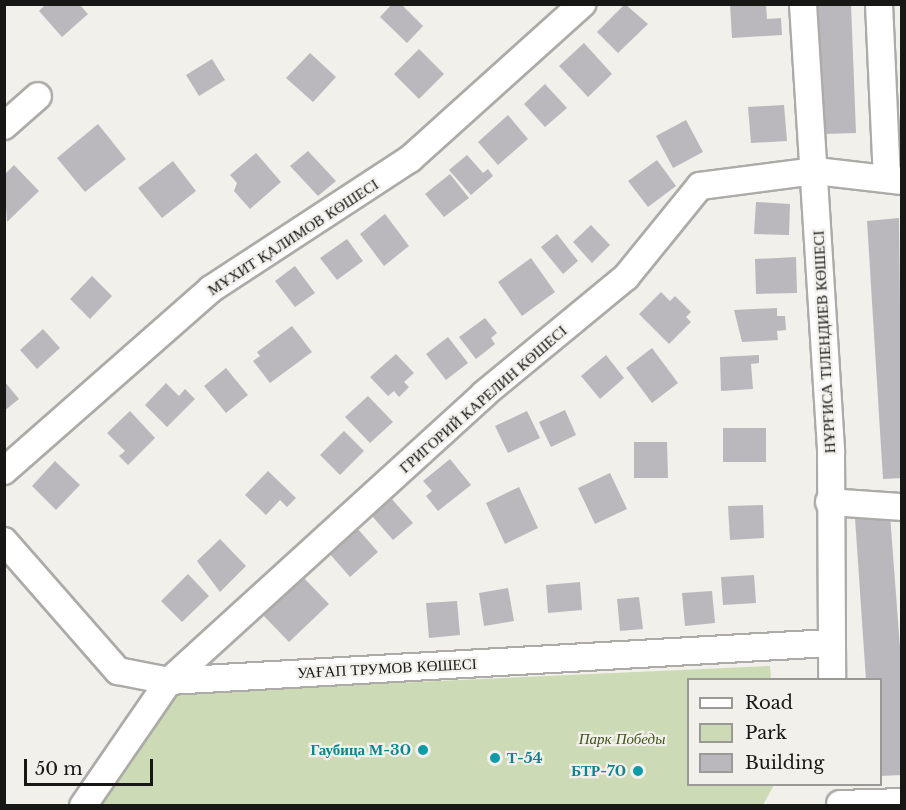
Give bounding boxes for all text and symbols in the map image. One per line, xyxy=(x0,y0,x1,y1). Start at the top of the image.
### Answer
street label: МҰХИТ ҚАЛИМОВ КӨШЕСІ xyxy=(204,175,382,299)
street label: НҰРҒИСА ТІЛЕНДИЕВ КӨШЕСІ xyxy=(809,230,839,454)
street label: ГРИГОРИЙ КАРЕЛИН КӨШЕСІ xyxy=(396,321,570,477)
street label: УАҒАП ТРУМОВ КӨШЕСІ xyxy=(297,654,477,682)
legend xyxy=(687,678,882,786)
text: Road xyxy=(745,692,793,714)
text: Park xyxy=(745,722,787,744)
park label: Парк Победы xyxy=(579,730,665,748)
place label: Гаубица М-30 xyxy=(311,741,411,759)
marker: Гаубица М-30 xyxy=(416,743,430,757)
scale bar xyxy=(27,747,156,785)
place label: Т-54 xyxy=(507,749,543,767)
marker: Т-54 xyxy=(488,751,502,765)
text: Building xyxy=(745,752,824,774)
text: 50 m xyxy=(35,758,83,780)
place label: БТР-70 xyxy=(571,762,626,780)
marker: БТР-70 xyxy=(631,764,645,778)

